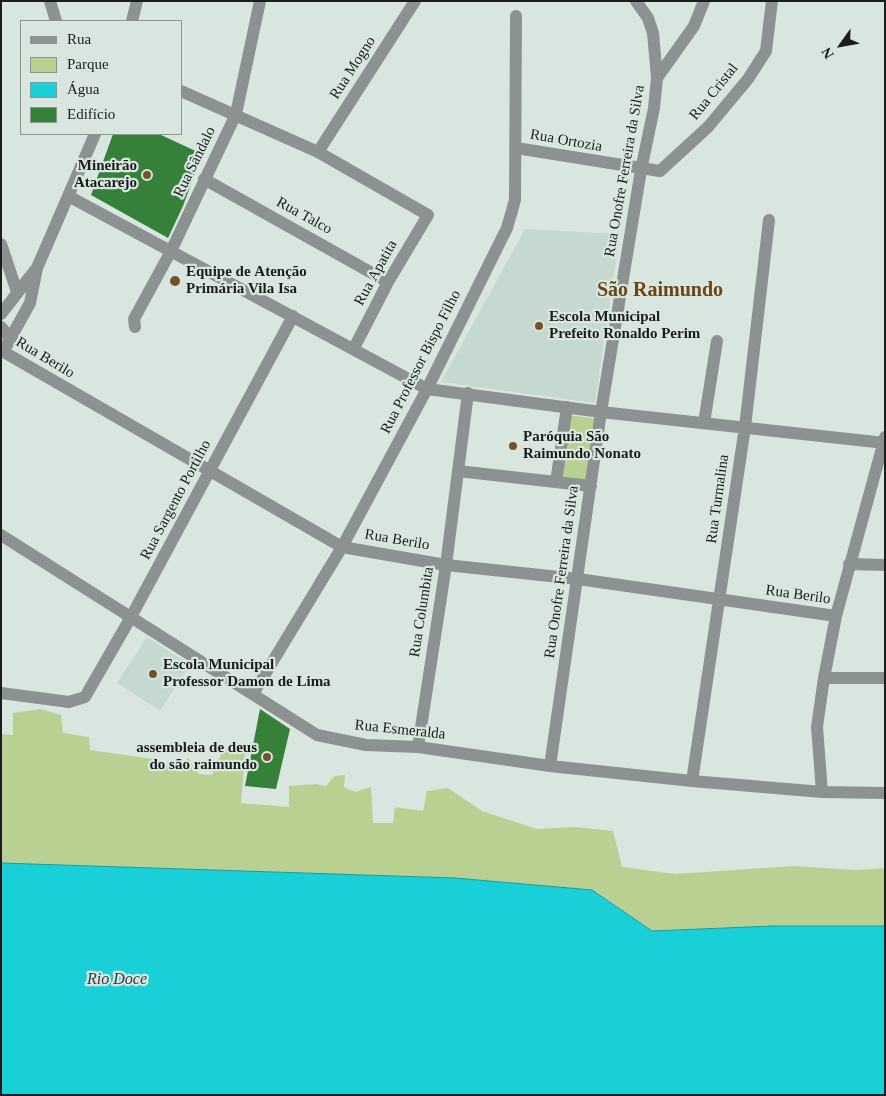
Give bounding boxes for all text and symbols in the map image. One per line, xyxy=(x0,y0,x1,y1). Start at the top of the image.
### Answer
legend xyxy=(20,20,182,135)
north arrow xyxy=(816,20,866,70)
text: Rua xyxy=(67,31,91,47)
street label: Rua Mogno xyxy=(326,33,380,103)
text: N xyxy=(819,45,837,61)
text: Parque xyxy=(67,56,109,72)
street label: Rua Cristal xyxy=(686,60,742,124)
text: Água xyxy=(67,81,100,97)
street label: Rua Onofre Ferreira da Silva xyxy=(601,84,649,258)
text: Edifício xyxy=(67,106,115,122)
street label: Rua Sândalo xyxy=(170,124,220,200)
street label: Rua Ortozia xyxy=(529,126,603,156)
place label: Mineirão Atacarejo xyxy=(74,157,137,192)
marker: Mineirão Atacarejo xyxy=(141,169,153,181)
street label: Rua Talco xyxy=(273,193,335,239)
street label: Rua Apatita xyxy=(351,237,401,309)
place label: Equipe de Atenção Primária Vila Isa xyxy=(186,263,307,298)
marker: Equipe de Atenção Primária Vila Isa xyxy=(168,274,182,288)
district label: São Raimundo xyxy=(597,279,723,303)
street label: Rua Professor Bispo Filho xyxy=(377,287,465,437)
place label: Escola Municipal Prefeito Ronaldo Perim xyxy=(549,308,700,343)
marker: Escola Municipal Prefeito Ronaldo Perim xyxy=(533,320,545,332)
street label: Rua Berilo xyxy=(12,333,78,383)
place label: Paróquia São Raimundo Nonato xyxy=(523,428,641,463)
street label: Rua Sargento Portilho xyxy=(137,437,215,563)
marker: Paróquia São Raimundo Nonato xyxy=(507,440,519,452)
street label: Rua Turmalina xyxy=(703,453,733,545)
street label: Rua Onofre Ferreira da Silva xyxy=(541,485,583,659)
street label: Rua Berilo xyxy=(363,525,431,555)
street label: Rua Columbita xyxy=(406,566,438,658)
street label: Rua Berilo xyxy=(764,582,832,608)
place label: Escola Municipal Professor Damon de Lima xyxy=(163,656,331,691)
marker: Escola Municipal Professor Damon de Lima xyxy=(147,668,159,680)
street label: Rua Esmeralda xyxy=(354,716,446,744)
place label: assembleia de deus do são raimundo xyxy=(136,739,257,774)
marker: assembleia de deus do são raimundo xyxy=(261,751,273,763)
water label: Rio Doce xyxy=(87,970,147,990)

